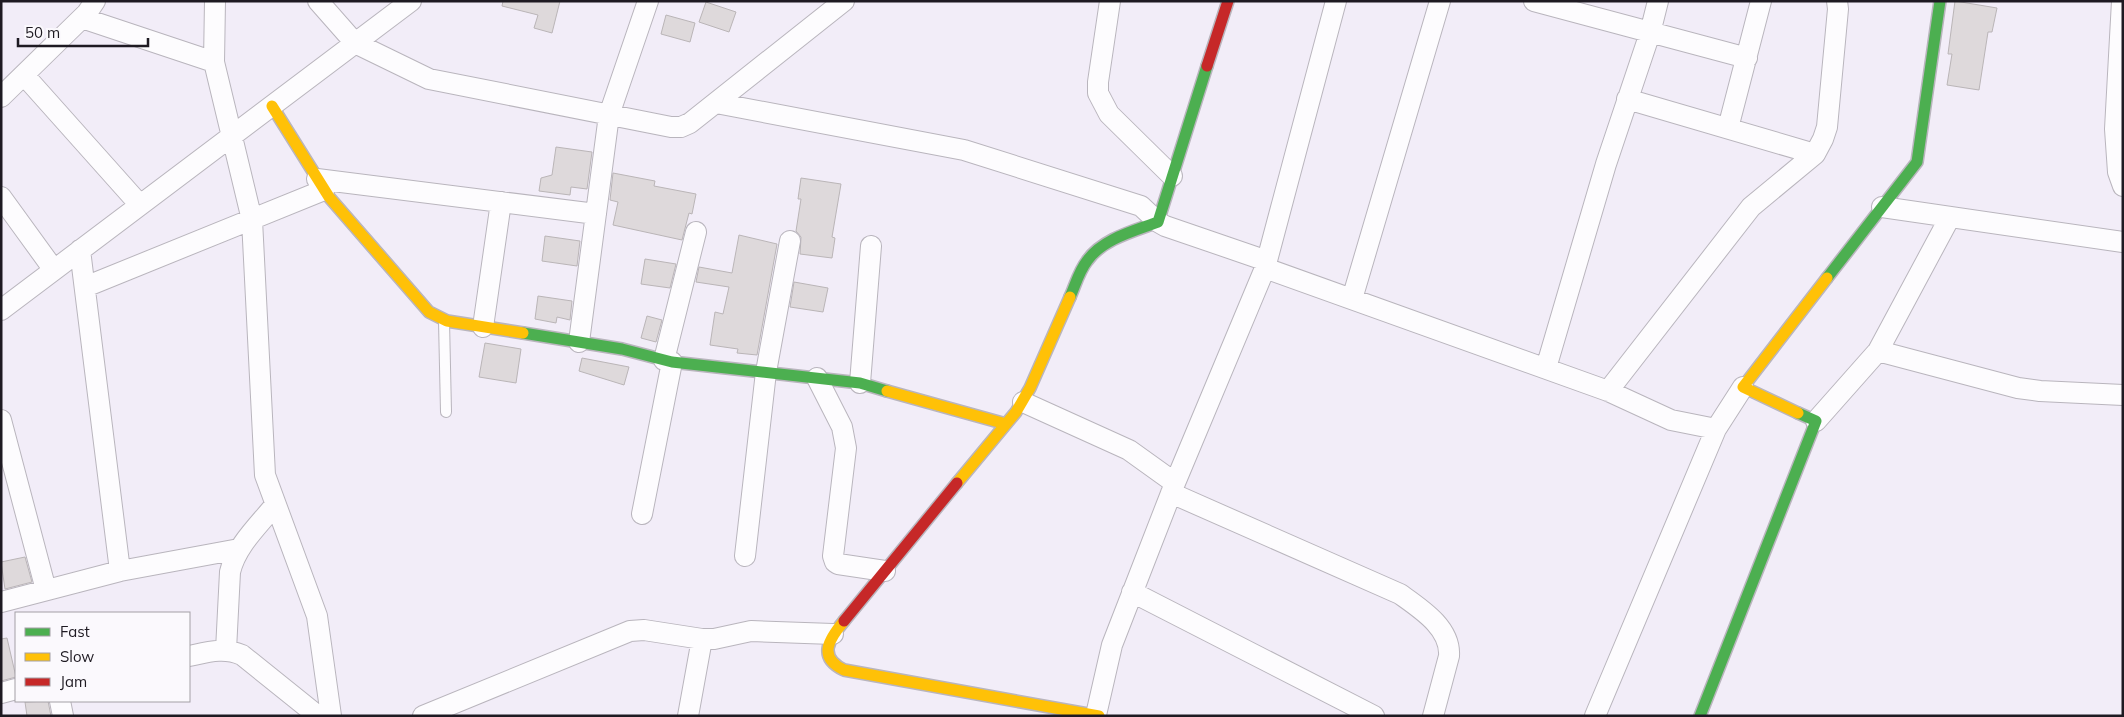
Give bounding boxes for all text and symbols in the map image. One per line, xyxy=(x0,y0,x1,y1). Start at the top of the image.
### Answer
scale bar xyxy=(18,15,148,47)
text: 50 m xyxy=(25,23,60,42)
legend xyxy=(15,612,190,702)
text: Fast xyxy=(60,622,90,641)
text: Slow xyxy=(60,647,94,666)
text: Jam xyxy=(60,672,87,691)

